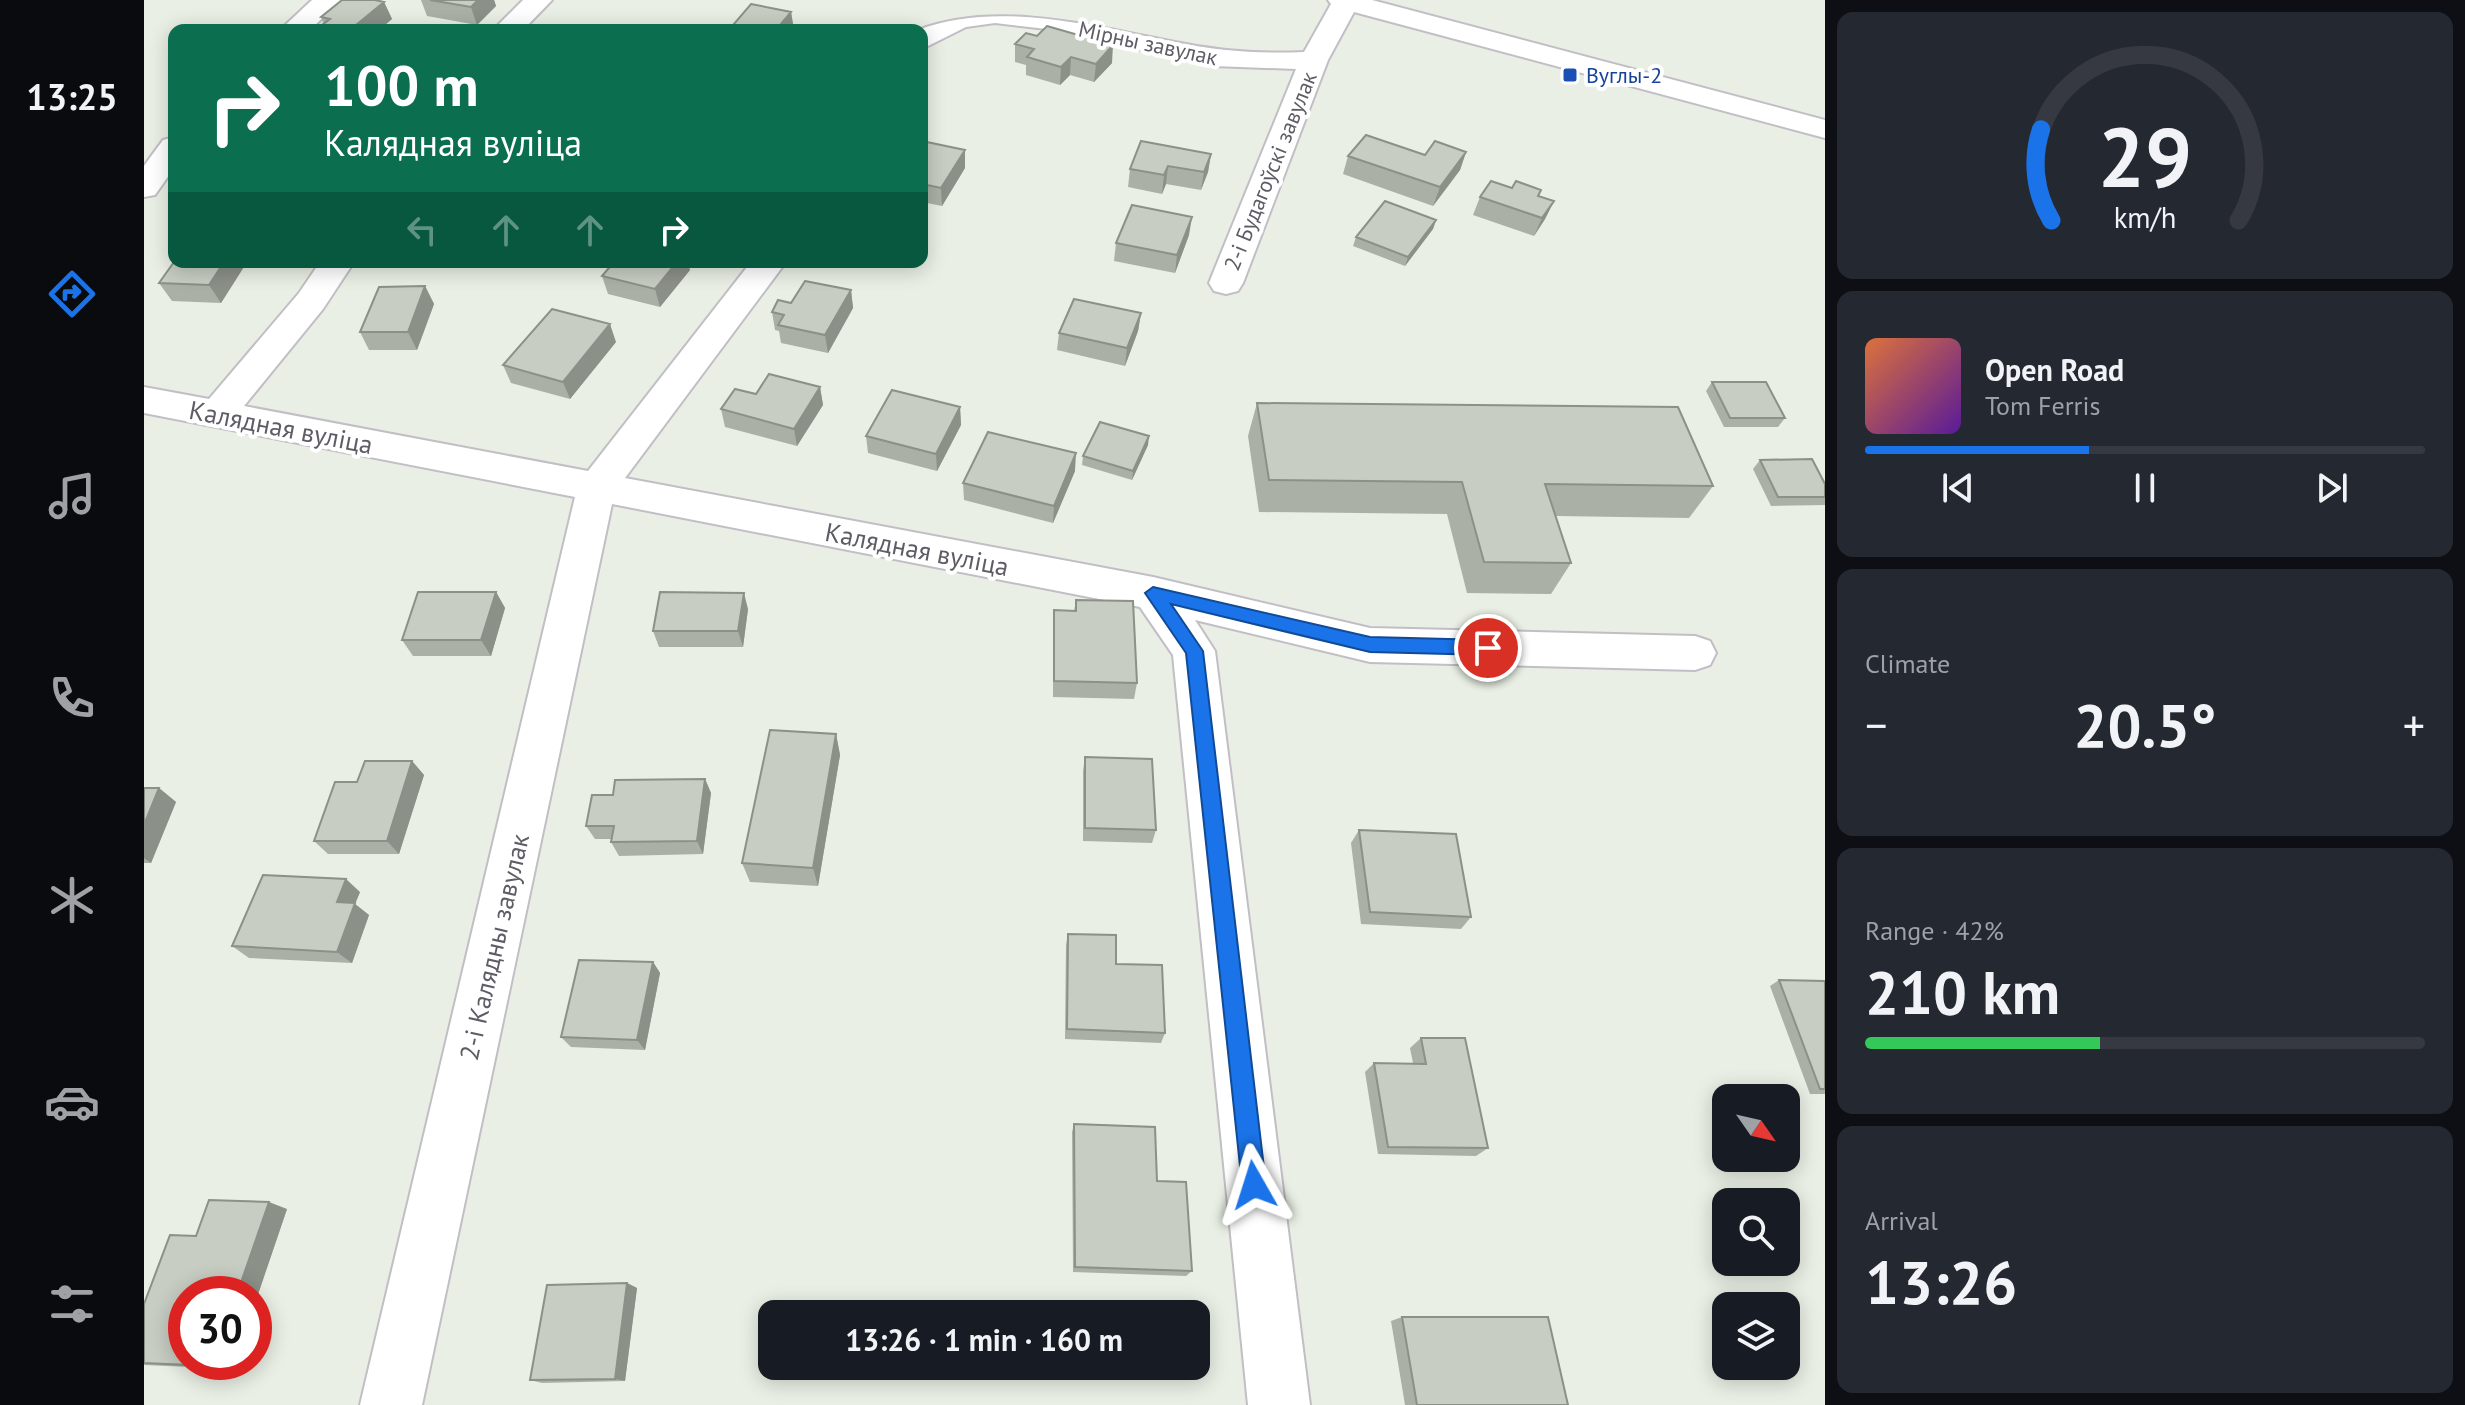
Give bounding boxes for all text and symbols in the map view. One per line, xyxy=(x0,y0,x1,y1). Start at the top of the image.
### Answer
street label: Мірны завулак xyxy=(1076,15,1221,72)
text: 100 m xyxy=(324,49,479,121)
icon: right xyxy=(192,56,296,160)
place label: Вуглы-2 xyxy=(1586,61,1662,89)
marker: Вуглы-2 xyxy=(1561,66,1579,84)
street label: 2-і Будагоўскі завулак xyxy=(1217,67,1323,275)
text: 13:25 xyxy=(26,73,118,120)
text: 29 xyxy=(2098,102,2192,210)
text: Калядная вуліца xyxy=(324,119,582,166)
text: km/h xyxy=(2114,199,2176,236)
icon: left xyxy=(400,208,444,252)
icon: ahead xyxy=(484,208,528,252)
icon: ahead xyxy=(568,208,612,252)
icon: right xyxy=(652,208,696,252)
icon: directions xyxy=(44,266,100,322)
text: Open Road xyxy=(1985,350,2124,389)
text: Tom Ferris xyxy=(1985,389,2100,422)
street label: Калядная вуліца xyxy=(186,393,376,461)
icon: previous xyxy=(1936,466,1980,510)
icon: pause xyxy=(2123,466,2167,510)
icon: next xyxy=(2310,466,2354,510)
icon: music xyxy=(44,468,100,524)
street label: Калядная вуліца xyxy=(822,515,1012,583)
pin xyxy=(1454,614,1522,682)
icon: arrive xyxy=(1466,626,1510,670)
text: Climate xyxy=(1865,647,1950,680)
icon: phone xyxy=(44,670,100,726)
text: 20.5° xyxy=(2073,686,2217,764)
text: − xyxy=(1865,696,1887,753)
text: + xyxy=(2403,696,2425,753)
street label: 2-і Калядны завулак xyxy=(452,830,536,1063)
icon: climate xyxy=(44,872,100,928)
text: Range · 42% xyxy=(1865,914,2004,947)
text: 210 km xyxy=(1865,953,2060,1031)
icon: car xyxy=(44,1074,100,1130)
north arrow xyxy=(1712,1084,1800,1172)
map controls xyxy=(1712,1084,1800,1380)
position arrow xyxy=(1212,1143,1296,1227)
button: search xyxy=(1712,1188,1800,1276)
text: Arrival xyxy=(1865,1204,1938,1237)
text: 13:26 xyxy=(1865,1243,2017,1321)
icon: filters xyxy=(44,1276,100,1332)
speed limit sign: 30 xyxy=(168,1276,272,1380)
button: layers xyxy=(1712,1292,1800,1380)
text: 13:26 · 1 min · 160 m xyxy=(845,1320,1123,1359)

